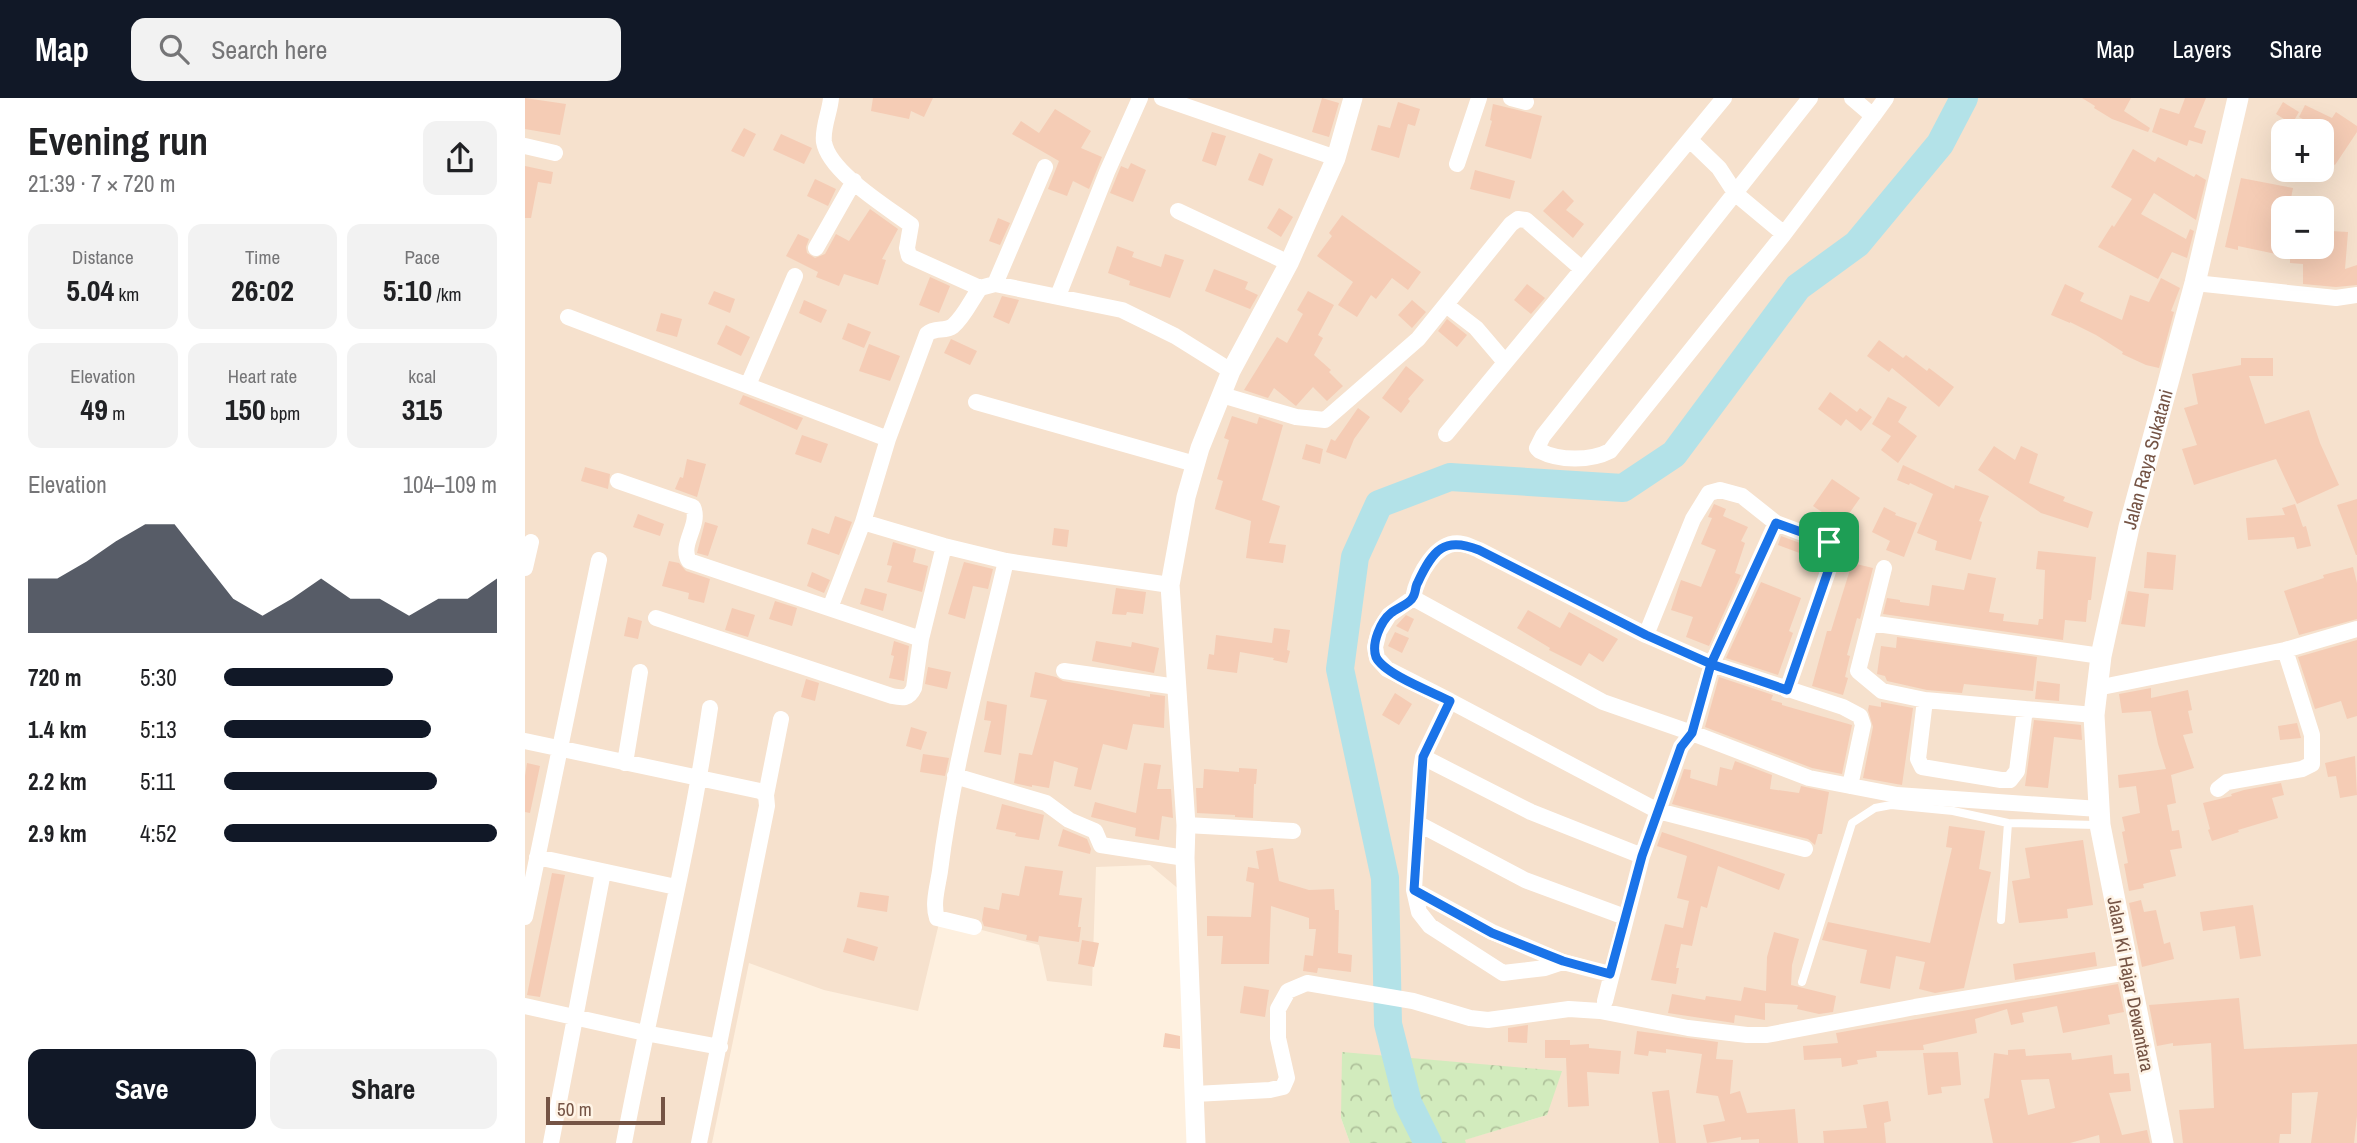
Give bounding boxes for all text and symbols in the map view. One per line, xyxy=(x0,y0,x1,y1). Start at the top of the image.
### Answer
search box xyxy=(131,18,621,81)
text: Map xyxy=(35,27,89,71)
icon: search xyxy=(155,30,193,68)
text: Search here xyxy=(211,32,327,67)
text: Map xyxy=(2096,33,2134,65)
text: Layers xyxy=(2172,33,2231,65)
text: Share xyxy=(2269,33,2322,65)
text: Evening run xyxy=(28,116,208,167)
map controls xyxy=(2271,119,2334,259)
button: + xyxy=(2271,119,2334,182)
button: share xyxy=(423,121,497,195)
text: 21:39 · 7 × 720 m xyxy=(28,168,175,199)
button: − xyxy=(2271,196,2334,259)
text: Distance xyxy=(72,244,134,270)
text: Time xyxy=(245,244,280,270)
text: Pace xyxy=(404,244,440,270)
text: 5.04 xyxy=(66,270,114,310)
text: 26:02 xyxy=(231,270,294,310)
text: 5:10 xyxy=(383,270,432,310)
text: km xyxy=(114,281,139,307)
text: /km xyxy=(432,281,462,307)
text: Elevation xyxy=(70,363,135,389)
text: Heart rate xyxy=(228,363,297,389)
text: kcal xyxy=(408,363,436,389)
street label: Jalan Raya Sukatani xyxy=(2116,386,2179,532)
text: 49 xyxy=(80,389,108,429)
text: 150 xyxy=(225,389,266,429)
text: 315 xyxy=(402,389,443,429)
text: m xyxy=(108,400,125,426)
text: bpm xyxy=(266,400,300,426)
text: Elevation xyxy=(28,469,107,500)
text: 104–109 m xyxy=(403,469,497,500)
pin xyxy=(1799,512,1859,572)
icon: arrive xyxy=(1810,523,1848,561)
text: 720 m xyxy=(28,662,81,693)
text: 5:30 xyxy=(140,662,177,693)
text: 1.4 km xyxy=(28,714,87,745)
text: 5:13 xyxy=(140,714,177,745)
text: 2.2 km xyxy=(28,766,87,797)
text: 5:11 xyxy=(140,766,175,797)
text: 2.9 km xyxy=(28,818,87,849)
text: 4:52 xyxy=(140,818,177,849)
street label: Jalan Ki Hajar Dewantara xyxy=(2101,894,2161,1074)
button: Save xyxy=(28,1049,256,1129)
button: Share xyxy=(270,1049,497,1129)
scale bar xyxy=(546,1094,665,1126)
text: 50 m xyxy=(557,1096,592,1122)

